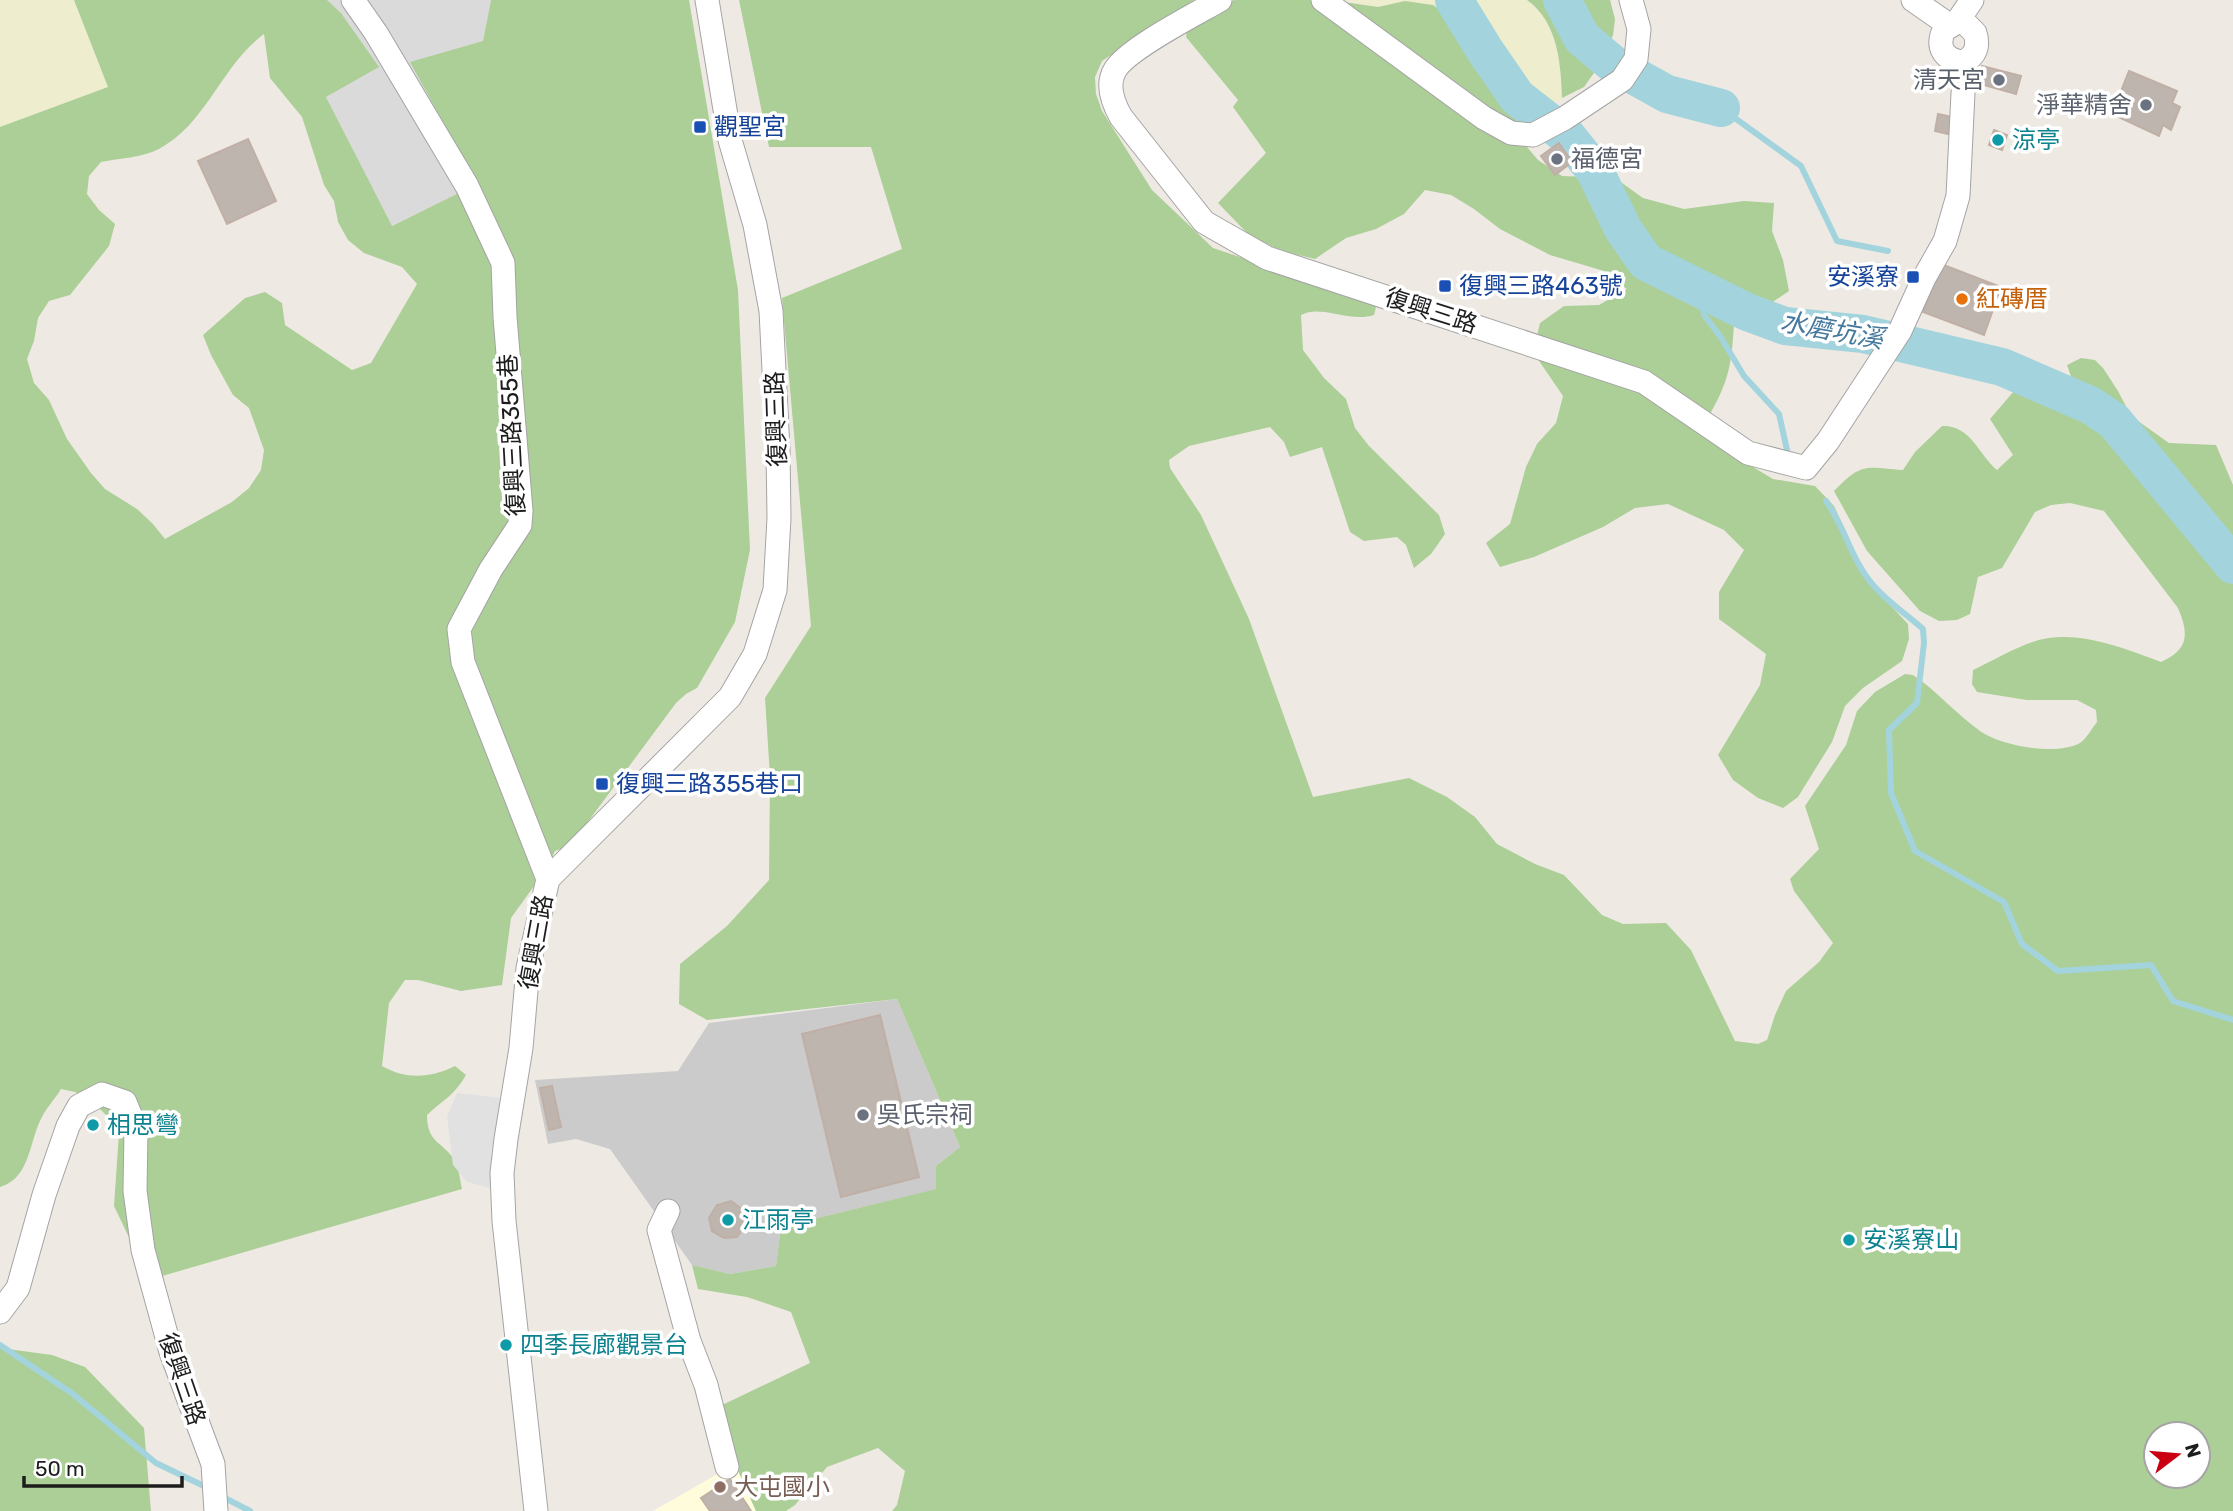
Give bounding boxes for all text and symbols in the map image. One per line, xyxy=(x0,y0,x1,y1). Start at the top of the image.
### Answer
place label: 清天宮 xyxy=(1913,66,1985,94)
marker: 清天宮 xyxy=(1991,72,2007,88)
place label: 淨華精舍 xyxy=(2036,91,2132,119)
marker: 淨華精舍 xyxy=(2138,97,2154,113)
place label: 觀聖宮 xyxy=(714,113,786,141)
marker: 觀聖宮 xyxy=(692,119,708,135)
place label: 涼亭 xyxy=(2012,126,2060,154)
marker: 涼亭 xyxy=(1990,132,2006,148)
place label: 福德宮 xyxy=(1571,145,1643,173)
marker: 福德宮 xyxy=(1549,151,1565,167)
place label: 安溪寮 xyxy=(1827,263,1899,291)
marker: 安溪寮 xyxy=(1905,269,1921,285)
place label: 復興三路463號 xyxy=(1459,272,1623,300)
marker: 復興三路463號 xyxy=(1437,278,1453,294)
street label: 復興三路 xyxy=(1381,283,1481,339)
place label: 紅磚厝 xyxy=(1976,285,2048,313)
marker: 紅磚厝 xyxy=(1954,291,1970,307)
water label: 水磨坑溪 xyxy=(1778,306,1890,355)
street label: 復興三路355巷 xyxy=(494,353,530,517)
street label: 復興三路 xyxy=(760,371,792,467)
place label: 復興三路355巷口 xyxy=(616,770,803,798)
marker: 復興三路355巷口 xyxy=(594,776,610,792)
street label: 復興三路 xyxy=(514,892,558,992)
place label: 吳氏宗祠 xyxy=(877,1101,973,1129)
marker: 吳氏宗祠 xyxy=(855,1107,871,1123)
place label: 相思彎 xyxy=(107,1111,179,1139)
marker: 相思彎 xyxy=(85,1117,101,1133)
place label: 江雨亭 xyxy=(742,1206,814,1234)
marker: 江雨亭 xyxy=(720,1212,736,1228)
place label: 安溪寮山 xyxy=(1863,1226,1959,1254)
marker: 安溪寮山 xyxy=(1841,1232,1857,1248)
street label: 復興三路 xyxy=(153,1329,211,1429)
place label: 四季長廊觀景台 xyxy=(520,1331,688,1359)
marker: 四季長廊觀景台 xyxy=(498,1337,514,1353)
north arrow xyxy=(2142,1420,2212,1490)
text: N xyxy=(2180,1441,2206,1460)
scale bar xyxy=(24,1444,182,1488)
text: 50 m xyxy=(35,1456,85,1481)
place label: 大屯國小 xyxy=(734,1473,830,1501)
marker: 大屯國小 xyxy=(712,1479,728,1495)

